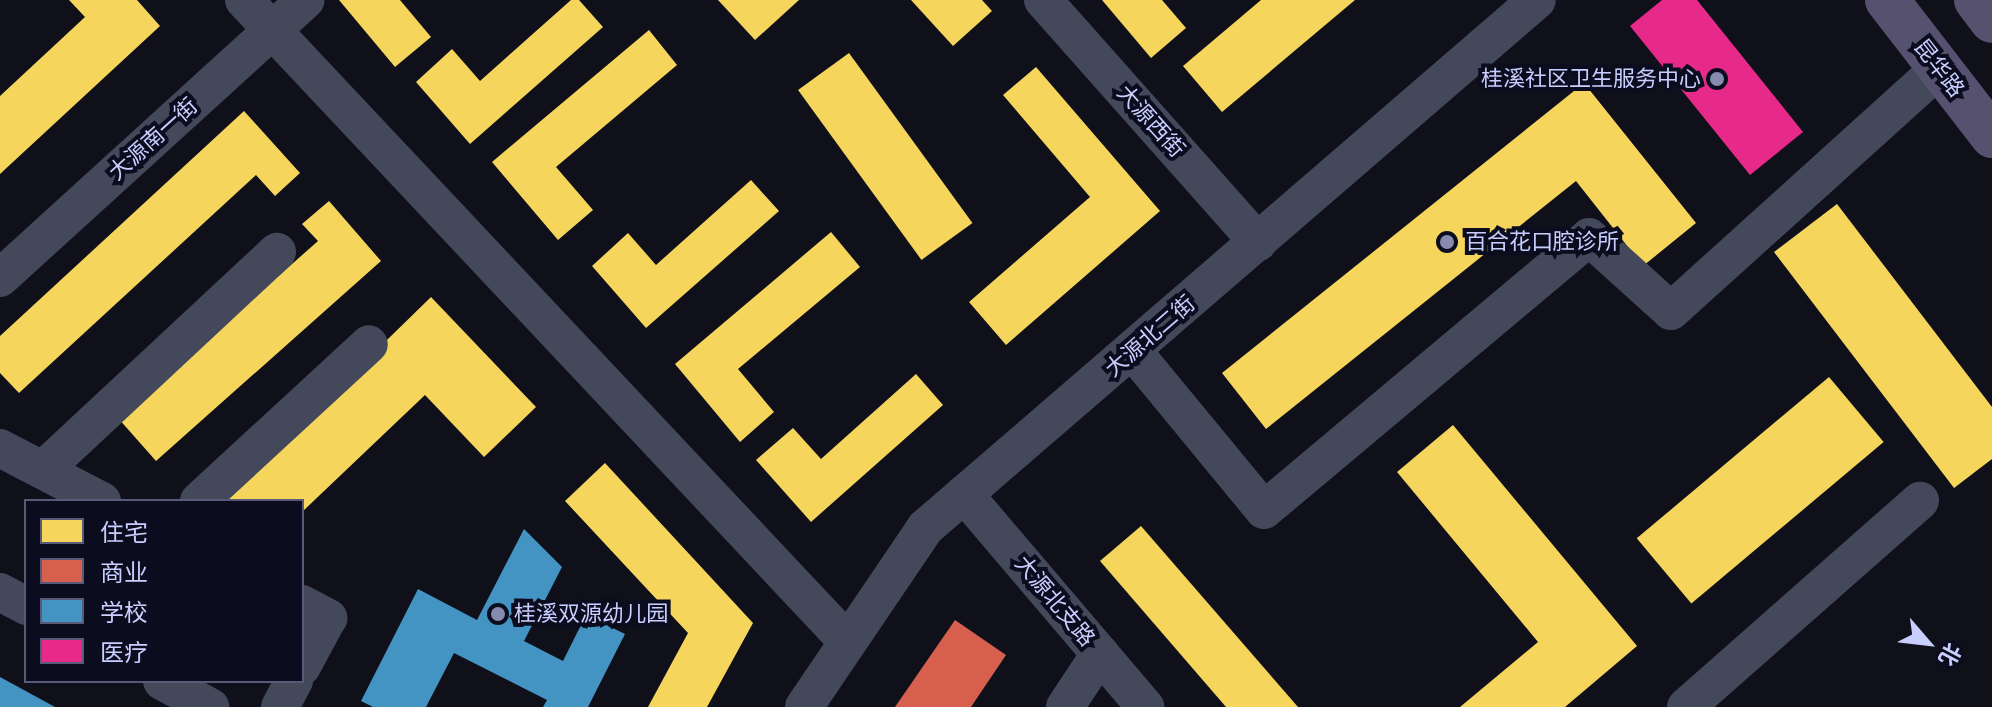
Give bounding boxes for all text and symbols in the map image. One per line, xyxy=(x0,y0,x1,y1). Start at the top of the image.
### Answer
street label: 昆华路 xyxy=(1908,34,1970,102)
place label: 桂溪社区卫生服务中心 xyxy=(1481,66,1701,92)
marker: 桂溪社区卫生服务中心 xyxy=(1708,70,1726,88)
street label: 大源西街 xyxy=(1112,79,1190,163)
street label: 大源南一街 xyxy=(103,92,203,186)
place label: 百合花口腔诊所 xyxy=(1465,229,1619,255)
marker: 百合花口腔诊所 xyxy=(1436,231,1458,253)
street label: 大源北二街 xyxy=(1100,290,1200,382)
legend xyxy=(24,499,304,683)
text: 住宅 xyxy=(100,516,148,549)
street label: 大源北支路 xyxy=(1010,550,1100,652)
text: 商业 xyxy=(100,556,148,589)
text: 学校 xyxy=(100,596,148,629)
place label: 桂溪双源幼儿园 xyxy=(514,601,668,627)
north arrow xyxy=(1888,603,1968,683)
marker: 桂溪双源幼儿园 xyxy=(489,605,507,623)
text: 医疗 xyxy=(100,636,148,669)
text: 北 xyxy=(1931,637,1968,671)

